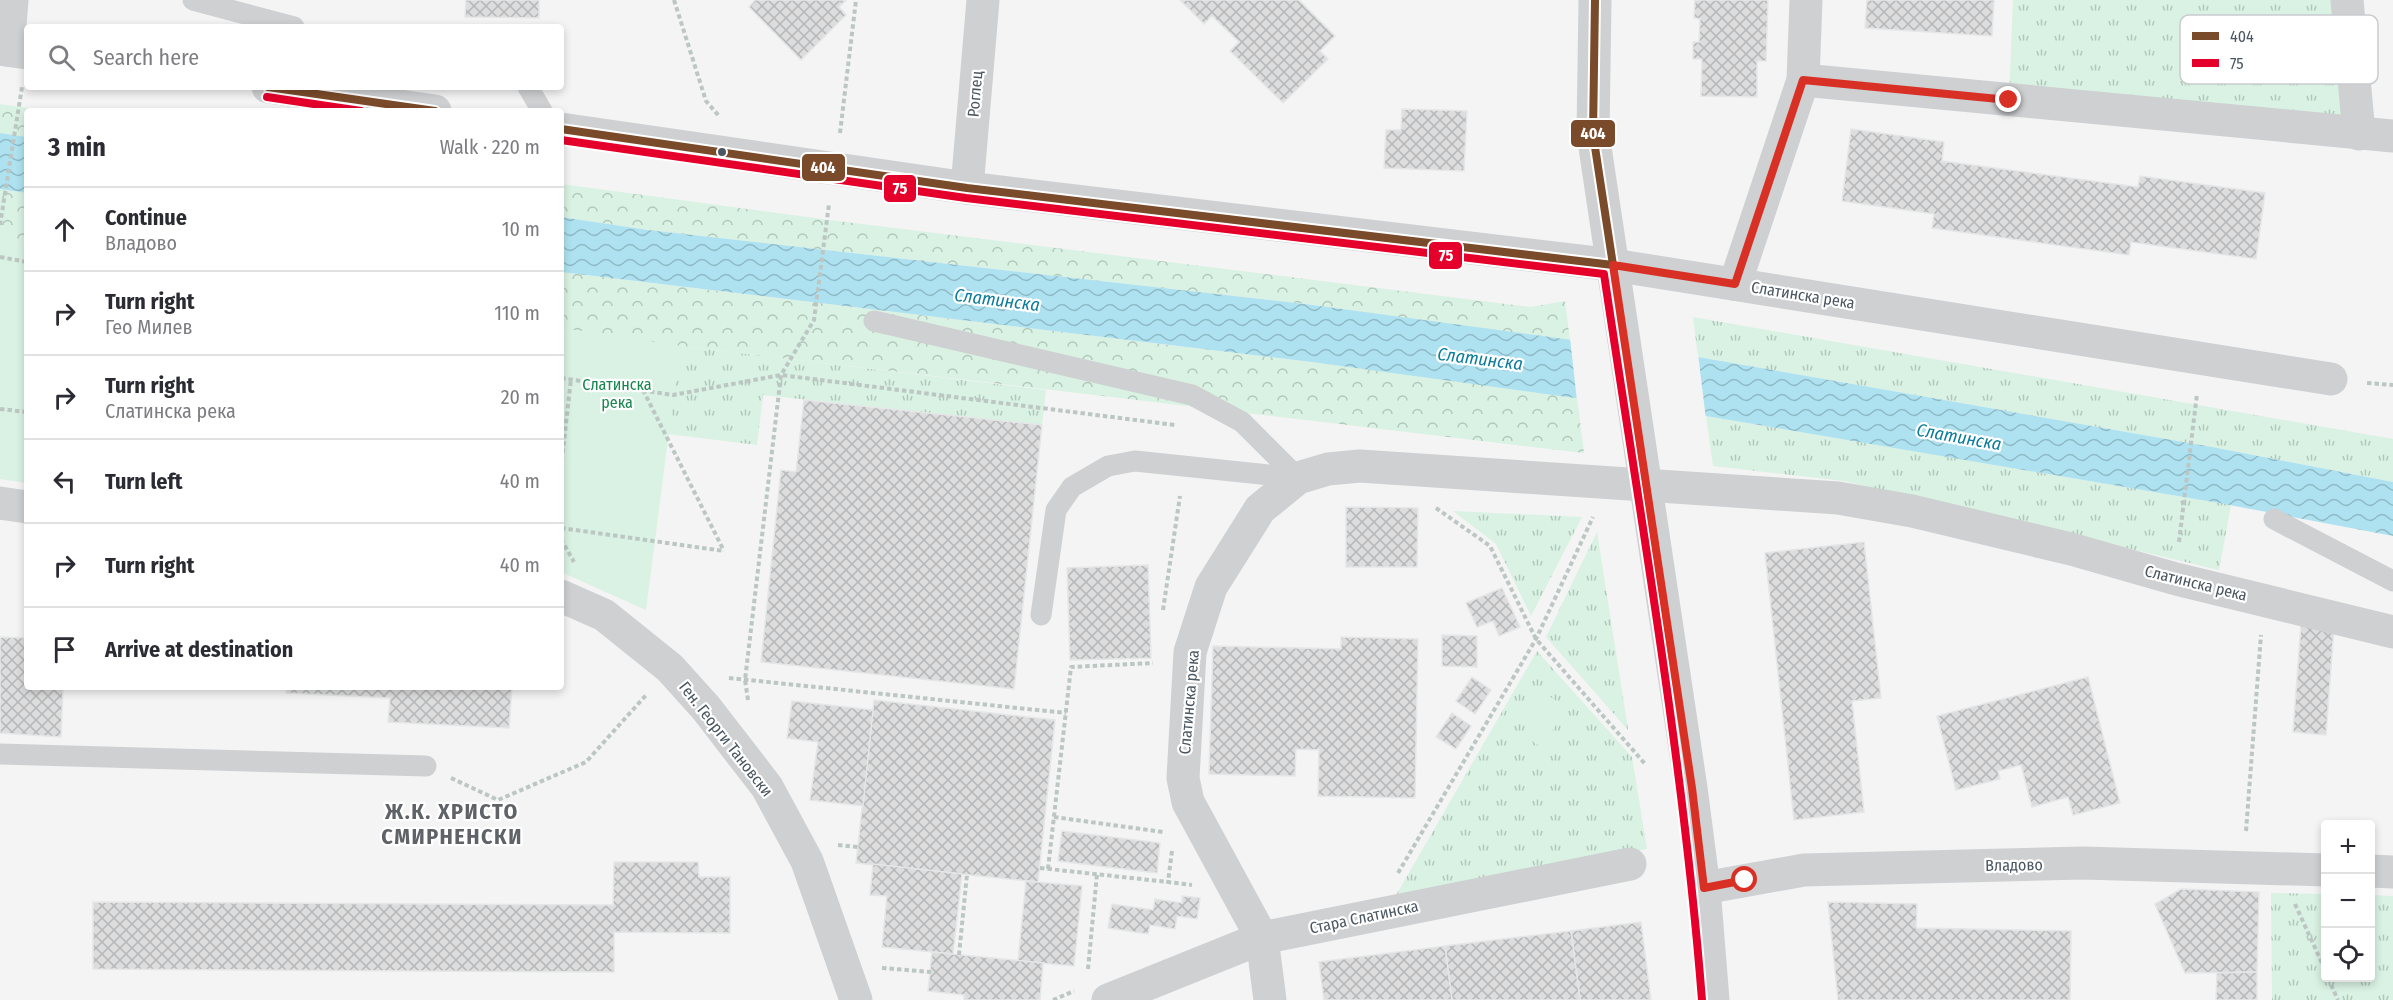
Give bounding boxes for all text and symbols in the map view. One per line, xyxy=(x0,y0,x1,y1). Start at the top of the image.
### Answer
legend xyxy=(2180,15,2378,84)
search box xyxy=(24,24,564,90)
text: 404 xyxy=(2230,27,2254,46)
icon: search xyxy=(45,41,78,74)
text: Search here xyxy=(93,44,199,71)
text: 75 xyxy=(2230,54,2244,73)
street label: Роглец xyxy=(964,70,987,118)
route end xyxy=(1995,86,2021,112)
line badge: 404 xyxy=(1570,119,1616,148)
text: 404 xyxy=(1580,124,1606,143)
text: 3 min xyxy=(48,132,106,163)
text: Walk · 220 m xyxy=(440,135,540,159)
unlabelled marker xyxy=(716,146,728,158)
line badge: 404 xyxy=(801,153,846,182)
text: 404 xyxy=(810,158,836,177)
line badge: 75 xyxy=(883,174,917,203)
text: 75 xyxy=(893,179,907,198)
text: Continue xyxy=(105,204,187,231)
icon: ahead xyxy=(48,213,81,246)
text: 10 m xyxy=(502,217,540,241)
text: Владово xyxy=(105,231,177,255)
line badge: 75 xyxy=(1428,241,1463,270)
text: 75 xyxy=(1439,246,1453,265)
street label: Слатинска река xyxy=(1750,277,1856,313)
water label: Слатинска xyxy=(953,284,1041,316)
text: Turn right xyxy=(105,288,194,315)
icon: right xyxy=(48,297,81,330)
text: 110 m xyxy=(494,301,540,325)
text: Гео Милев xyxy=(105,315,192,339)
water label: Слатинска xyxy=(1436,343,1524,375)
text: Turn right xyxy=(105,372,194,399)
park label: Слатинска река xyxy=(582,375,652,412)
icon: right xyxy=(48,381,81,414)
text: 20 m xyxy=(501,385,540,409)
text: Слатинска река xyxy=(105,399,236,423)
water label: Слатинска xyxy=(1915,419,2003,455)
icon: left xyxy=(48,465,81,498)
text: Turn left xyxy=(105,468,183,495)
text: 40 m xyxy=(500,469,540,493)
icon: right xyxy=(48,549,81,582)
text: Turn right xyxy=(105,552,194,579)
text: 40 m xyxy=(500,553,540,577)
street label: Слатинска река xyxy=(2143,561,2249,605)
icon: arrive xyxy=(48,633,81,666)
text: Arrive at destination xyxy=(105,636,293,663)
street label: Слатинска река xyxy=(1175,649,1203,755)
street label: Ген. Георги Тановски xyxy=(675,678,777,800)
district label: Ж.К. ХРИСТО СМИРНЕНСКИ xyxy=(381,798,523,850)
map controls xyxy=(2321,820,2375,982)
button: + xyxy=(2321,820,2375,874)
street label: Владово xyxy=(1985,855,2043,875)
route start xyxy=(1731,866,1757,892)
button: − xyxy=(2321,874,2375,928)
street label: Стара Слатинска xyxy=(1308,896,1420,938)
button: locate xyxy=(2321,928,2375,982)

